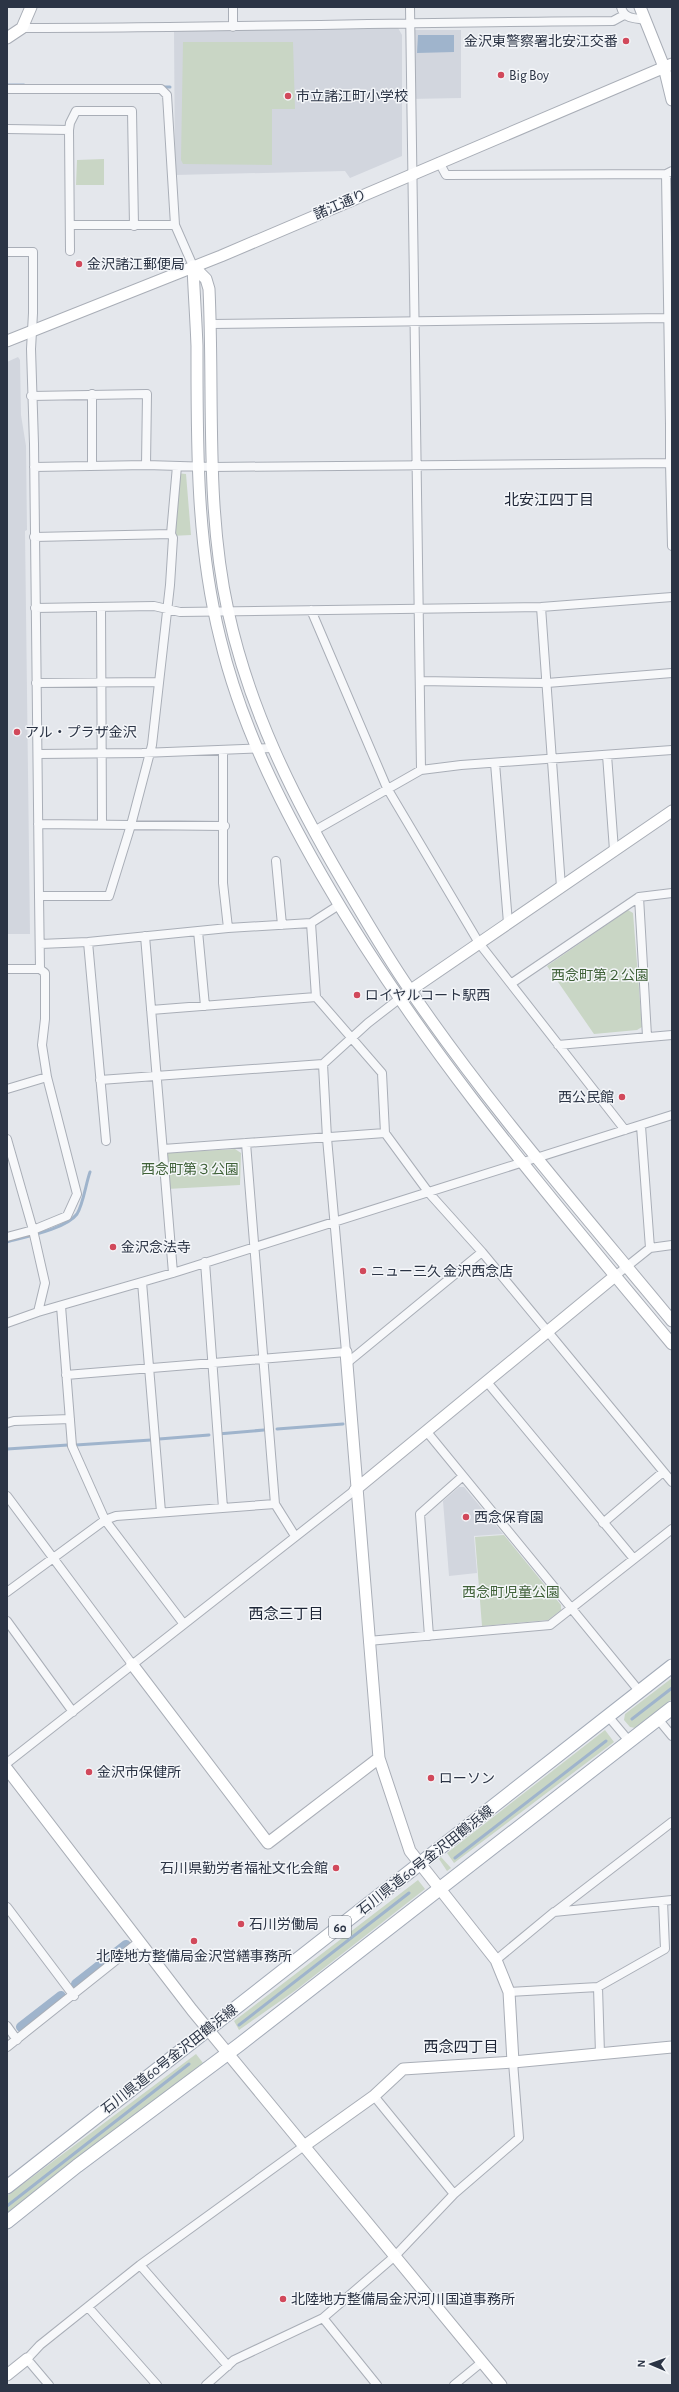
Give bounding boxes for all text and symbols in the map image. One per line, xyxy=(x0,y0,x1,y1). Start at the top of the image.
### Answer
place label: 金沢東警察署北安江交番 xyxy=(464,33,618,49)
marker: 金沢東警察署北安江交番 xyxy=(621,36,631,46)
place label: Big Boy xyxy=(509,69,549,83)
marker: Big Boy xyxy=(496,70,506,80)
place label: 市立諸江町小学校 xyxy=(296,89,408,104)
marker: 市立諸江町小学校 xyxy=(283,91,293,101)
street label: 諸江通り xyxy=(311,187,369,222)
place label: 金沢諸江郵便局 xyxy=(87,257,185,272)
marker: 金沢諸江郵便局 xyxy=(74,259,84,269)
district label: 北安江四丁目 xyxy=(504,491,594,508)
place label: アル・プラザ金沢 xyxy=(25,725,137,740)
marker: アル・プラザ金沢 xyxy=(12,727,22,737)
park label: 西念町第２公園 xyxy=(551,967,649,983)
place label: ロイヤルコート駅西 xyxy=(365,988,490,1003)
marker: ロイヤルコート駅西 xyxy=(352,990,362,1000)
place label: 西公民館 xyxy=(558,1090,614,1105)
marker: 西公民館 xyxy=(617,1092,627,1102)
park label: 西念町第３公園 xyxy=(141,1161,239,1177)
place label: 金沢念法寺 xyxy=(121,1240,191,1255)
marker: 金沢念法寺 xyxy=(108,1242,118,1252)
place label: ニュー三久 金沢西念店 xyxy=(371,1264,513,1279)
marker: ニュー三久 金沢西念店 xyxy=(358,1266,368,1276)
place label: 西念保育園 xyxy=(474,1510,544,1525)
marker: 西念保育園 xyxy=(461,1512,471,1522)
park label: 西念町児童公園 xyxy=(462,1585,560,1600)
district label: 西念三丁目 xyxy=(248,1606,324,1622)
place label: 金沢市保健所 xyxy=(97,1764,181,1780)
marker: 金沢市保健所 xyxy=(84,1767,94,1777)
place label: ローソン xyxy=(439,1772,495,1786)
marker: ローソン xyxy=(426,1773,436,1783)
street label: 石川県道60号金沢田鶴浜線 xyxy=(355,1803,496,1918)
place label: 石川県勤労者福祉文化会館 xyxy=(160,1861,328,1876)
marker: 石川県勤労者福祉文化会館 xyxy=(331,1863,341,1873)
road number: 60 xyxy=(329,1916,351,1938)
place label: 石川労働局 xyxy=(249,1917,319,1932)
marker: 石川労働局 xyxy=(236,1919,246,1929)
marker: 北陸地方整備局金沢営繕事務所 xyxy=(189,1936,199,1946)
place label: 北陸地方整備局金沢営繕事務所 xyxy=(96,1948,292,1964)
street label: 石川県道60号金沢田鶴浜線 xyxy=(99,2002,240,2117)
district label: 西念四丁目 xyxy=(423,2039,499,2055)
place label: 北陸地方整備局金沢河川国道事務所 xyxy=(291,2291,515,2307)
marker: 北陸地方整備局金沢河川国道事務所 xyxy=(278,2294,288,2304)
north arrow xyxy=(631,2344,671,2384)
text: N xyxy=(636,2360,647,2368)

